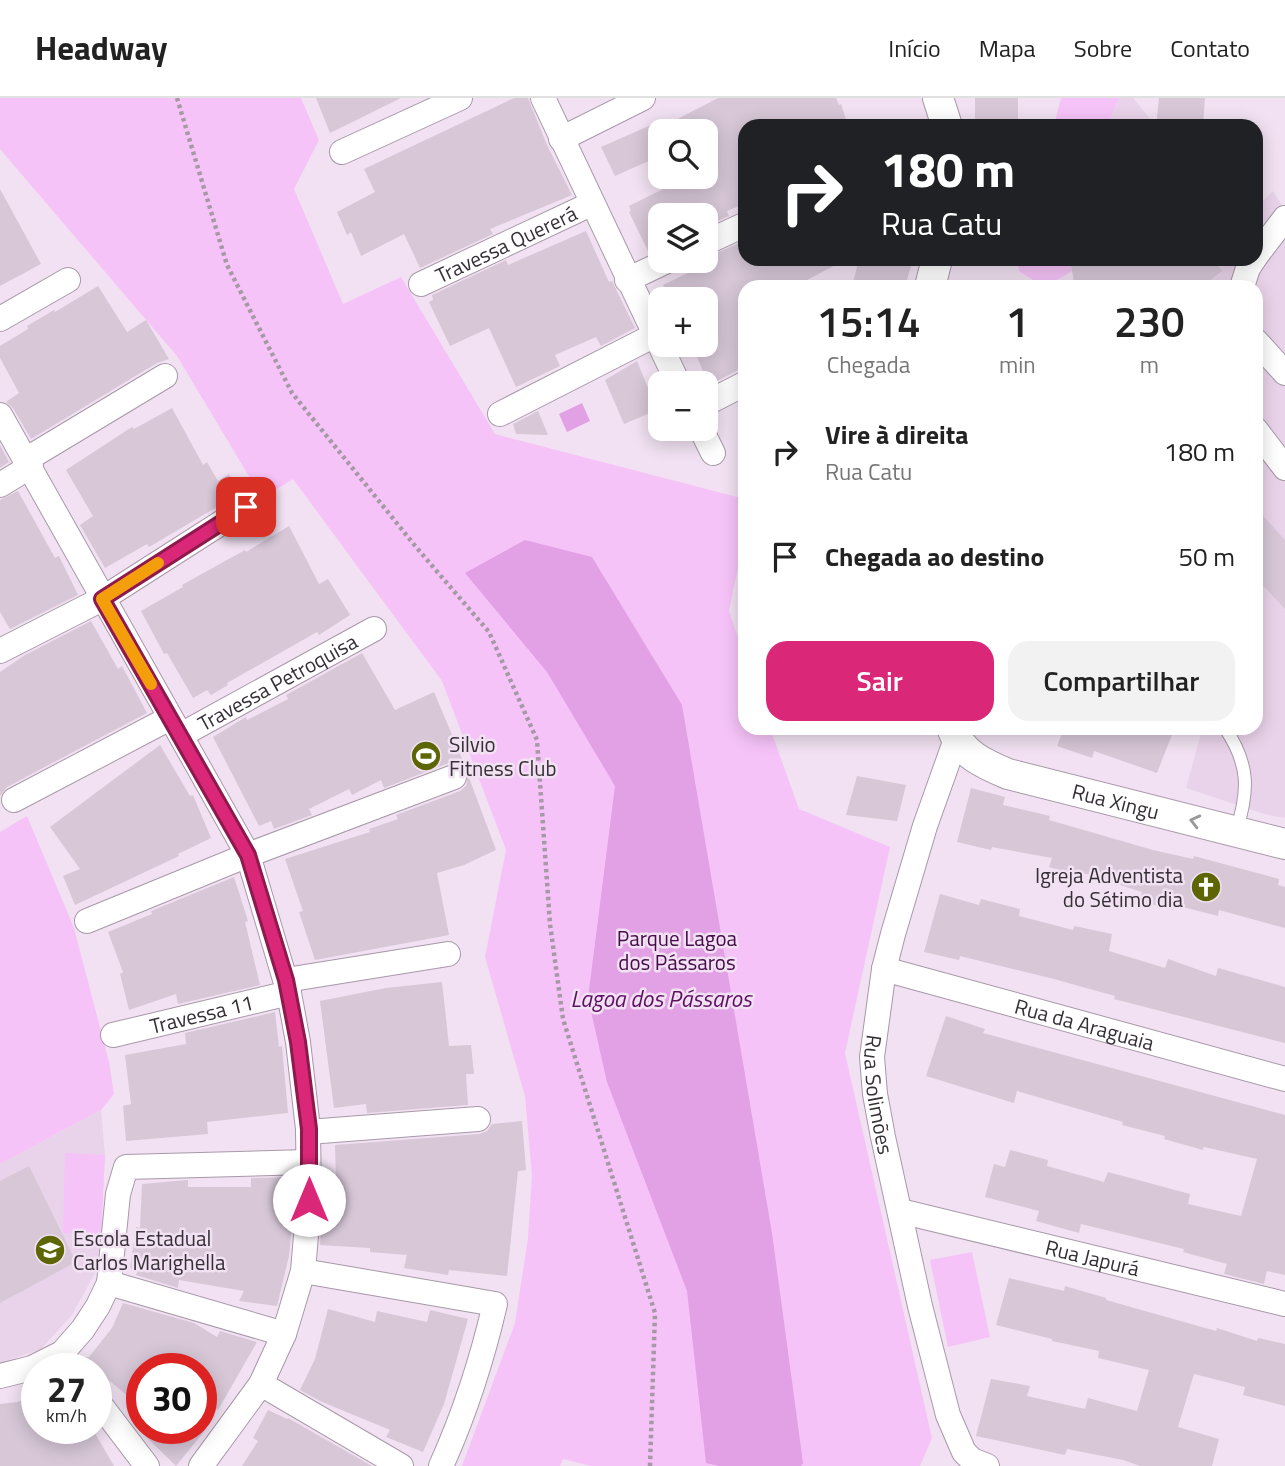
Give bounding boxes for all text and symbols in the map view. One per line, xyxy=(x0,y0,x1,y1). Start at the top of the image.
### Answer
text: Headway xyxy=(35,23,168,73)
text: Início xyxy=(888,30,941,66)
text: Mapa xyxy=(979,30,1036,66)
text: Sobre xyxy=(1074,30,1132,66)
text: Contato xyxy=(1170,30,1250,66)
map controls xyxy=(648,119,718,441)
button: search xyxy=(648,119,718,189)
text: 180 m xyxy=(881,131,1015,206)
icon: right xyxy=(766,147,857,238)
street label: Travessa Quererá xyxy=(430,197,583,291)
text: Rua Catu xyxy=(881,199,1002,247)
button: layers xyxy=(648,203,718,273)
button: + xyxy=(648,287,718,357)
text: 15:14 xyxy=(816,289,921,353)
text: 1 xyxy=(1006,289,1029,353)
text: 230 xyxy=(1114,289,1185,353)
text: Chegada xyxy=(827,347,910,382)
text: min xyxy=(999,347,1036,382)
text: m xyxy=(1140,347,1159,382)
button: − xyxy=(648,371,718,441)
text: Vire à direita xyxy=(825,415,968,454)
text: 180 m xyxy=(1164,432,1235,471)
icon: right xyxy=(766,433,804,471)
text: Rua Catu xyxy=(825,454,912,489)
pin xyxy=(216,477,276,537)
icon: arrive xyxy=(227,488,265,526)
text: Chegada ao destino xyxy=(825,537,1044,576)
text: 50 m xyxy=(1178,537,1235,576)
icon: arrive xyxy=(766,538,804,576)
street label: Travessa Petroquisa xyxy=(192,625,363,739)
button: Sair xyxy=(766,641,994,721)
button: Compartilhar xyxy=(1008,641,1235,721)
place label: Silvio Fitness Club xyxy=(449,728,557,784)
sports icon: Silvio Fitness Club xyxy=(409,739,443,773)
street label: Rua Xingu xyxy=(1069,775,1163,828)
one-way arrow xyxy=(1189,815,1201,829)
place label: Igreja Adventista do Sétimo dia xyxy=(1035,859,1183,915)
church icon: Igreja Adventista do Sétimo dia xyxy=(1189,870,1223,904)
park label: Parque Lagoa dos Pássaros xyxy=(617,922,738,978)
water label: Lagoa dos Pássaros xyxy=(570,981,754,1016)
street label: Travessa 11 xyxy=(146,986,257,1042)
street label: Rua da Araguaia xyxy=(1011,990,1158,1059)
street label: Rua Solimões xyxy=(856,1033,902,1157)
position arrow xyxy=(272,1163,346,1237)
place label: Escola Estadual Carlos Marighella xyxy=(73,1222,226,1278)
street label: Rua Japurá xyxy=(1042,1231,1143,1284)
school or university icon: Escola Estadual Carlos Marighella xyxy=(33,1233,67,1267)
speed limit sign: 30 xyxy=(126,1353,217,1444)
text: 27 xyxy=(47,1362,86,1416)
text: km/h xyxy=(46,1402,87,1429)

